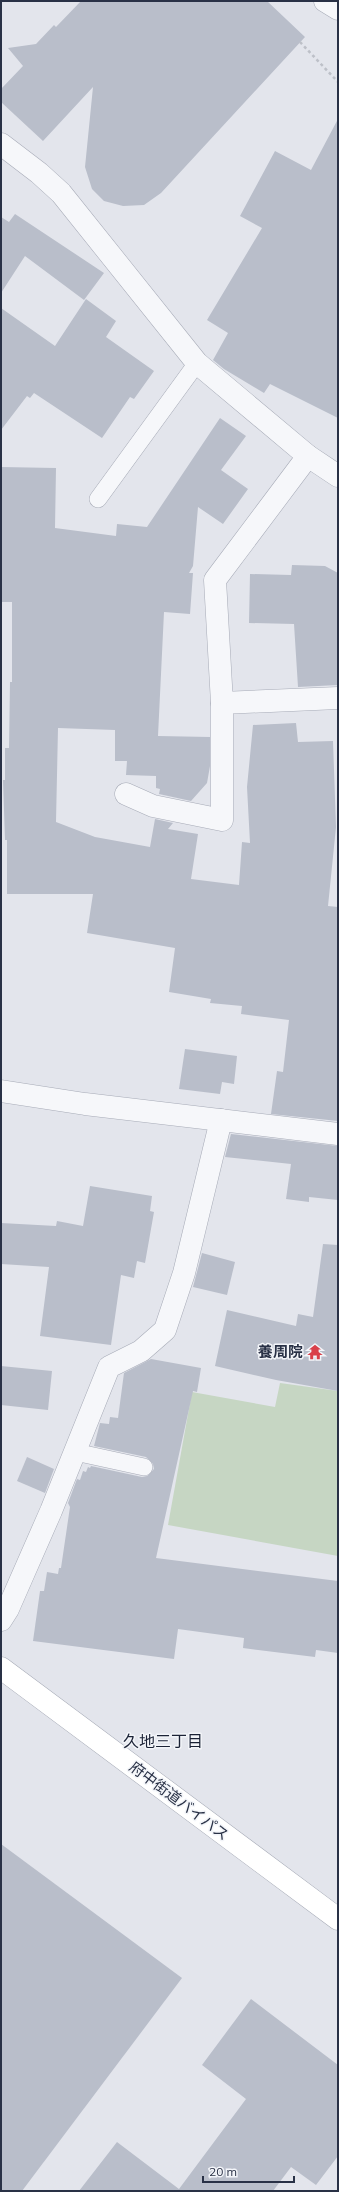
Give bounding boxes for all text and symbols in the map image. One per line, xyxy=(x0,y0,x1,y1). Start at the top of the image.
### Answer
place label: 養周院 xyxy=(258,1342,303,1361)
temple icon: 養周院 xyxy=(306,1343,324,1361)
district label: 久地三丁目 xyxy=(123,1731,203,1751)
street label: 府中街道バイパス xyxy=(126,1757,233,1844)
scale bar xyxy=(203,2158,294,2184)
text: 20 m xyxy=(209,2164,237,2179)

